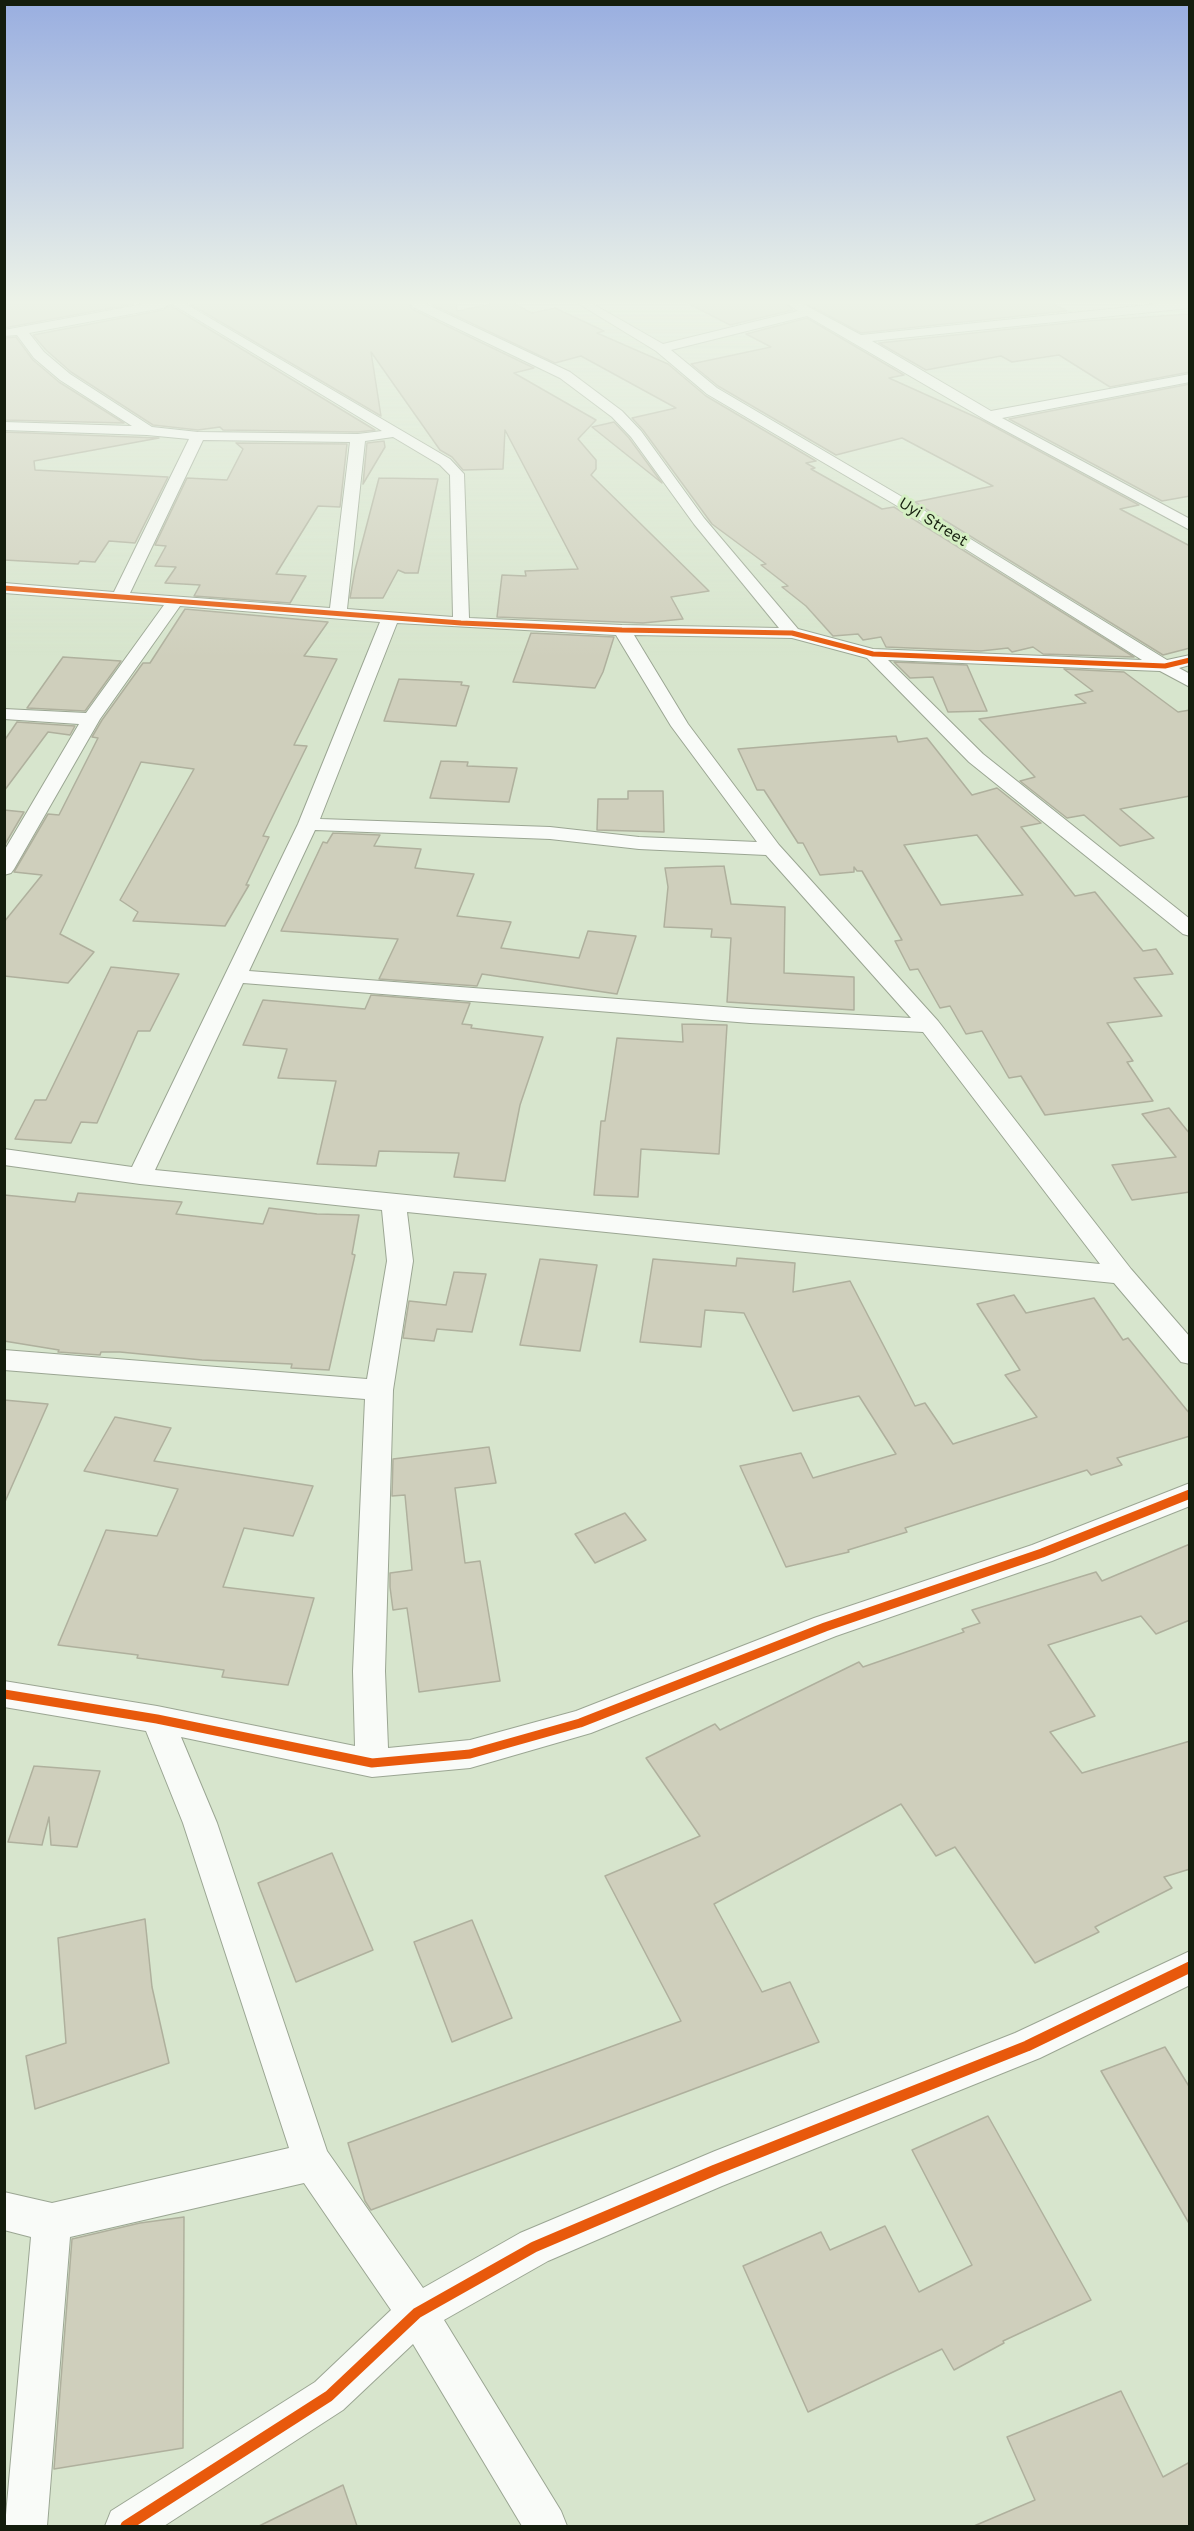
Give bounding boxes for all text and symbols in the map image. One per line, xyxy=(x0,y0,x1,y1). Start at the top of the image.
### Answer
street label: Uyi Street xyxy=(895,493,971,551)

